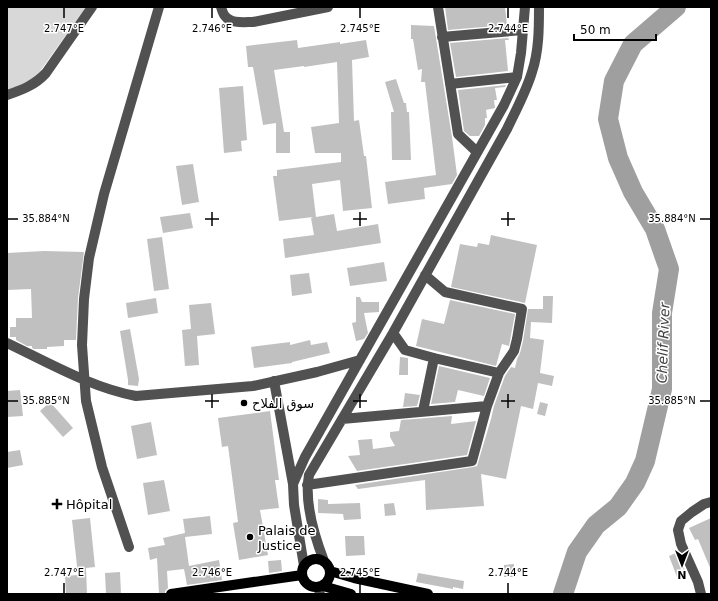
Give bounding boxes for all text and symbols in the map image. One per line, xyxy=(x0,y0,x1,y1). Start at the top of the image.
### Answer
scale bar xyxy=(574,16,656,42)
text: 2.747°E xyxy=(44,23,84,34)
text: 2.746°E xyxy=(192,23,232,34)
text: 2.745°E xyxy=(340,23,380,34)
text: 2.744°E xyxy=(488,23,528,34)
text: 50 m xyxy=(580,23,611,37)
text: 35.884°N xyxy=(22,213,70,224)
text: 35.884°N xyxy=(648,213,696,224)
water label: Chelif River xyxy=(654,301,672,384)
text: 35.885°N xyxy=(22,395,70,406)
text: 35.885°N xyxy=(648,395,696,406)
place label: سوق الفلاح xyxy=(252,396,314,412)
marker: سوق الفلاح xyxy=(239,398,249,408)
place label: Hôpital xyxy=(66,497,112,512)
marker: Hôpital xyxy=(51,498,63,510)
place label: Palais de Justice xyxy=(257,523,316,553)
marker: Palais de Justice xyxy=(245,532,255,542)
north arrow xyxy=(662,545,702,585)
text: 2.747°E xyxy=(44,567,84,578)
text: 2.746°E xyxy=(192,567,232,578)
text: 2.745°E xyxy=(340,567,380,578)
text: 2.744°E xyxy=(488,567,528,578)
text: N xyxy=(677,568,687,581)

